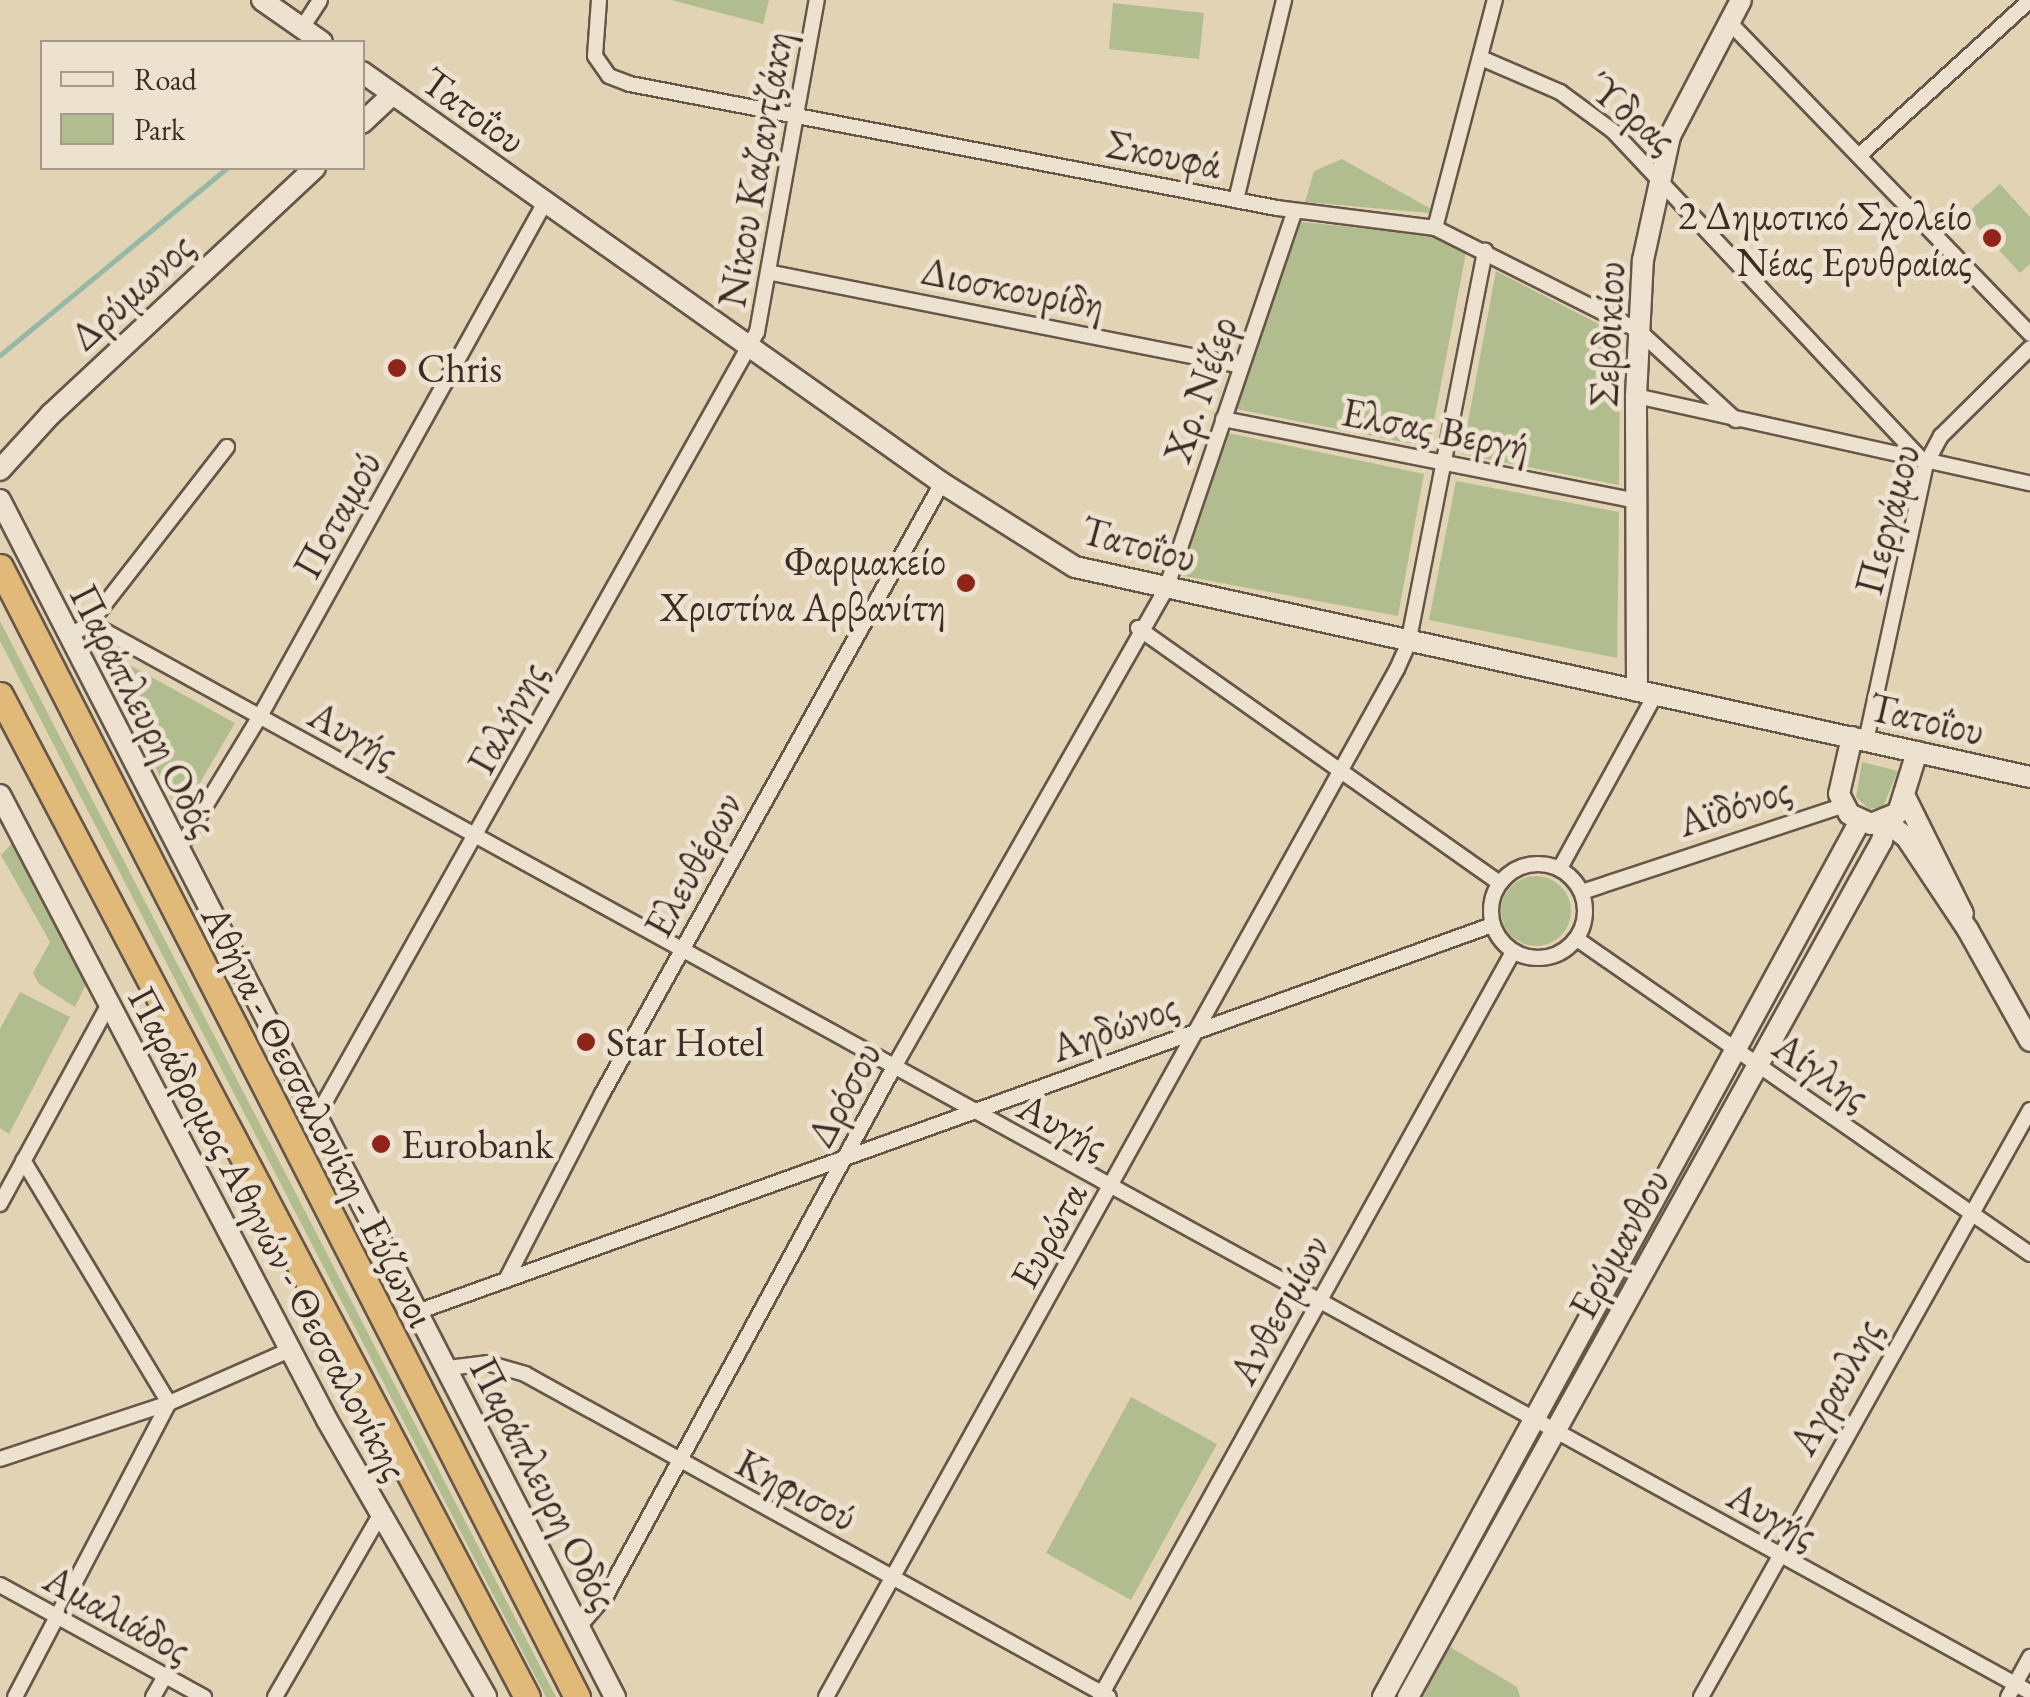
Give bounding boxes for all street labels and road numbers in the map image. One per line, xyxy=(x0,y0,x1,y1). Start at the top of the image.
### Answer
street label: Νίκου Καζαντζάκη xyxy=(706,28,802,310)
street label: Τατοΐου xyxy=(413,56,535,164)
street label: Ύδρας xyxy=(1579,61,1687,163)
street label: Σκουφά xyxy=(1103,118,1225,188)
street label: Δρύμωνος xyxy=(59,222,203,360)
street label: Διοσκουρίδη xyxy=(917,246,1109,328)
street label: Σεβδικίου xyxy=(1578,260,1634,408)
street label: Χρ. Νέζερ xyxy=(1152,310,1246,468)
street label: Ελσας Βεργή xyxy=(1338,386,1534,470)
street label: Περγάμου xyxy=(1843,439,1929,599)
street label: Ποταμού xyxy=(281,442,391,586)
street label: Τατοΐου xyxy=(1076,505,1202,581)
street label: Παράπλευρη Οδός xyxy=(61,576,229,844)
street label: Γαλήνης xyxy=(456,653,556,781)
street label: Τατοΐου xyxy=(1865,682,1989,754)
street label: Αυγής xyxy=(301,689,407,777)
street label: Αϊδόνος xyxy=(1671,764,1797,846)
street label: Ελευθέρων xyxy=(633,783,751,945)
street label: Αθήνα - Θεσσαλονίκη - Εύζωνοι xyxy=(192,897,446,1335)
street label: Παράδρομος Αθηνών - Θεσσαλονίκης xyxy=(118,978,420,1488)
street label: Αηδώνος xyxy=(1044,981,1184,1071)
street label: Αίγλης xyxy=(1765,1021,1879,1119)
street label: Δρόσου xyxy=(795,1033,891,1155)
street label: Αυγής xyxy=(1010,1082,1116,1168)
street label: Ερύμανθου xyxy=(1557,1160,1679,1326)
street label: Ευρώτα xyxy=(999,1174,1097,1296)
street label: Ανθεσμίων xyxy=(1217,1226,1339,1392)
street label: Αγραυλης xyxy=(1777,1310,1891,1462)
street label: Παράπλευρη Οδός xyxy=(461,1349,629,1617)
street label: Κηφισού xyxy=(729,1438,865,1540)
street label: Αυγής xyxy=(1720,1470,1826,1558)
street label: Αμαλιάδος xyxy=(36,1553,200,1673)

